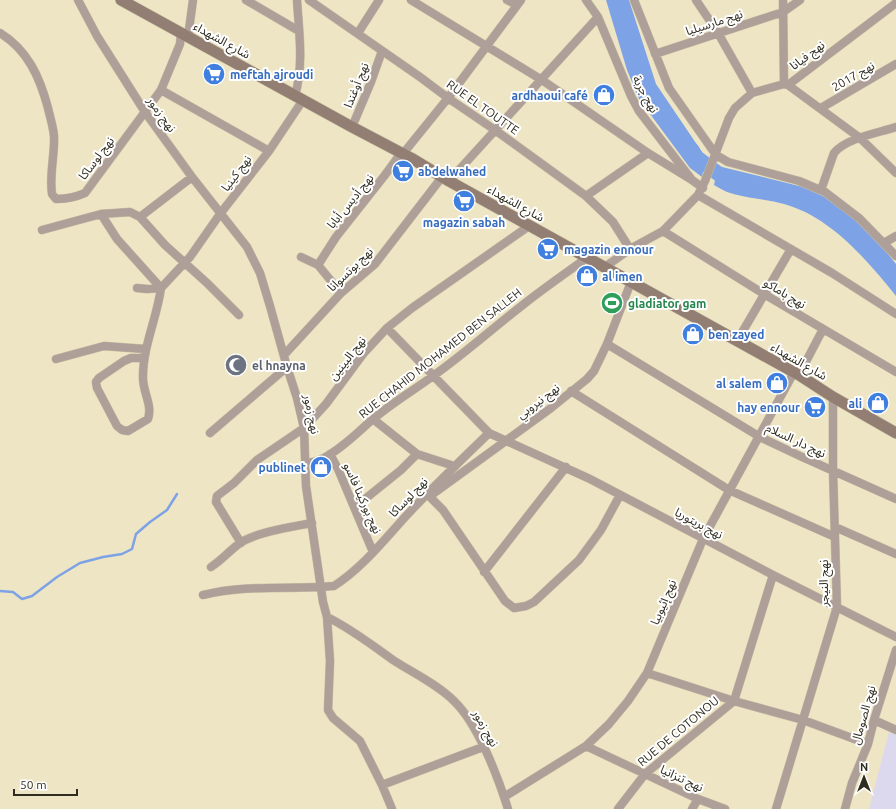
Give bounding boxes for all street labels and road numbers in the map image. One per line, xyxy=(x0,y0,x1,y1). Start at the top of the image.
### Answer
street label: نهج مارسيليا xyxy=(684,7,745,40)
street label: شارع الشهداء xyxy=(190,19,253,63)
street label: نهج فيانا xyxy=(787,38,829,75)
street label: نهج 2017 xyxy=(829,59,878,96)
street label: نهج أوغندا xyxy=(341,60,374,111)
street label: نهج جربة xyxy=(628,73,661,116)
street label: RUE EL TOUTTE xyxy=(444,77,522,137)
street label: نهج زمور xyxy=(142,93,179,136)
street label: نهج لوساكا xyxy=(76,134,119,184)
street label: نهج كينيا xyxy=(218,153,256,195)
street label: نهج أديس أبابا xyxy=(324,171,378,233)
street label: شارع الشهداء xyxy=(484,182,547,226)
street label: نهج بوتسوانا xyxy=(325,244,377,296)
street label: نهج باماكو xyxy=(760,275,808,313)
street label: RUE CHAHID MOHAMED BEN SALLEH xyxy=(356,285,524,421)
street label: نهج البينين xyxy=(326,334,370,384)
street label: شارع الشهداء xyxy=(767,340,829,385)
street label: نهج نيروبي xyxy=(514,381,564,424)
street label: نهج زمور xyxy=(299,392,322,436)
street label: نهج دار السلام xyxy=(763,420,828,462)
street label: نهج بوركينا فاسو xyxy=(339,460,384,537)
street label: نهج لوساكا xyxy=(386,475,432,522)
street label: نهج بريتوريا xyxy=(671,505,725,544)
street label: نهج النيجر xyxy=(817,560,833,607)
street label: نهج إثيوبيا xyxy=(648,578,681,628)
street label: نهج الصومال xyxy=(848,684,881,747)
street label: RUE DE COTONOU xyxy=(635,693,721,769)
street label: نهج زمور xyxy=(467,706,501,750)
street label: نهج تنزانيا xyxy=(657,762,706,796)

